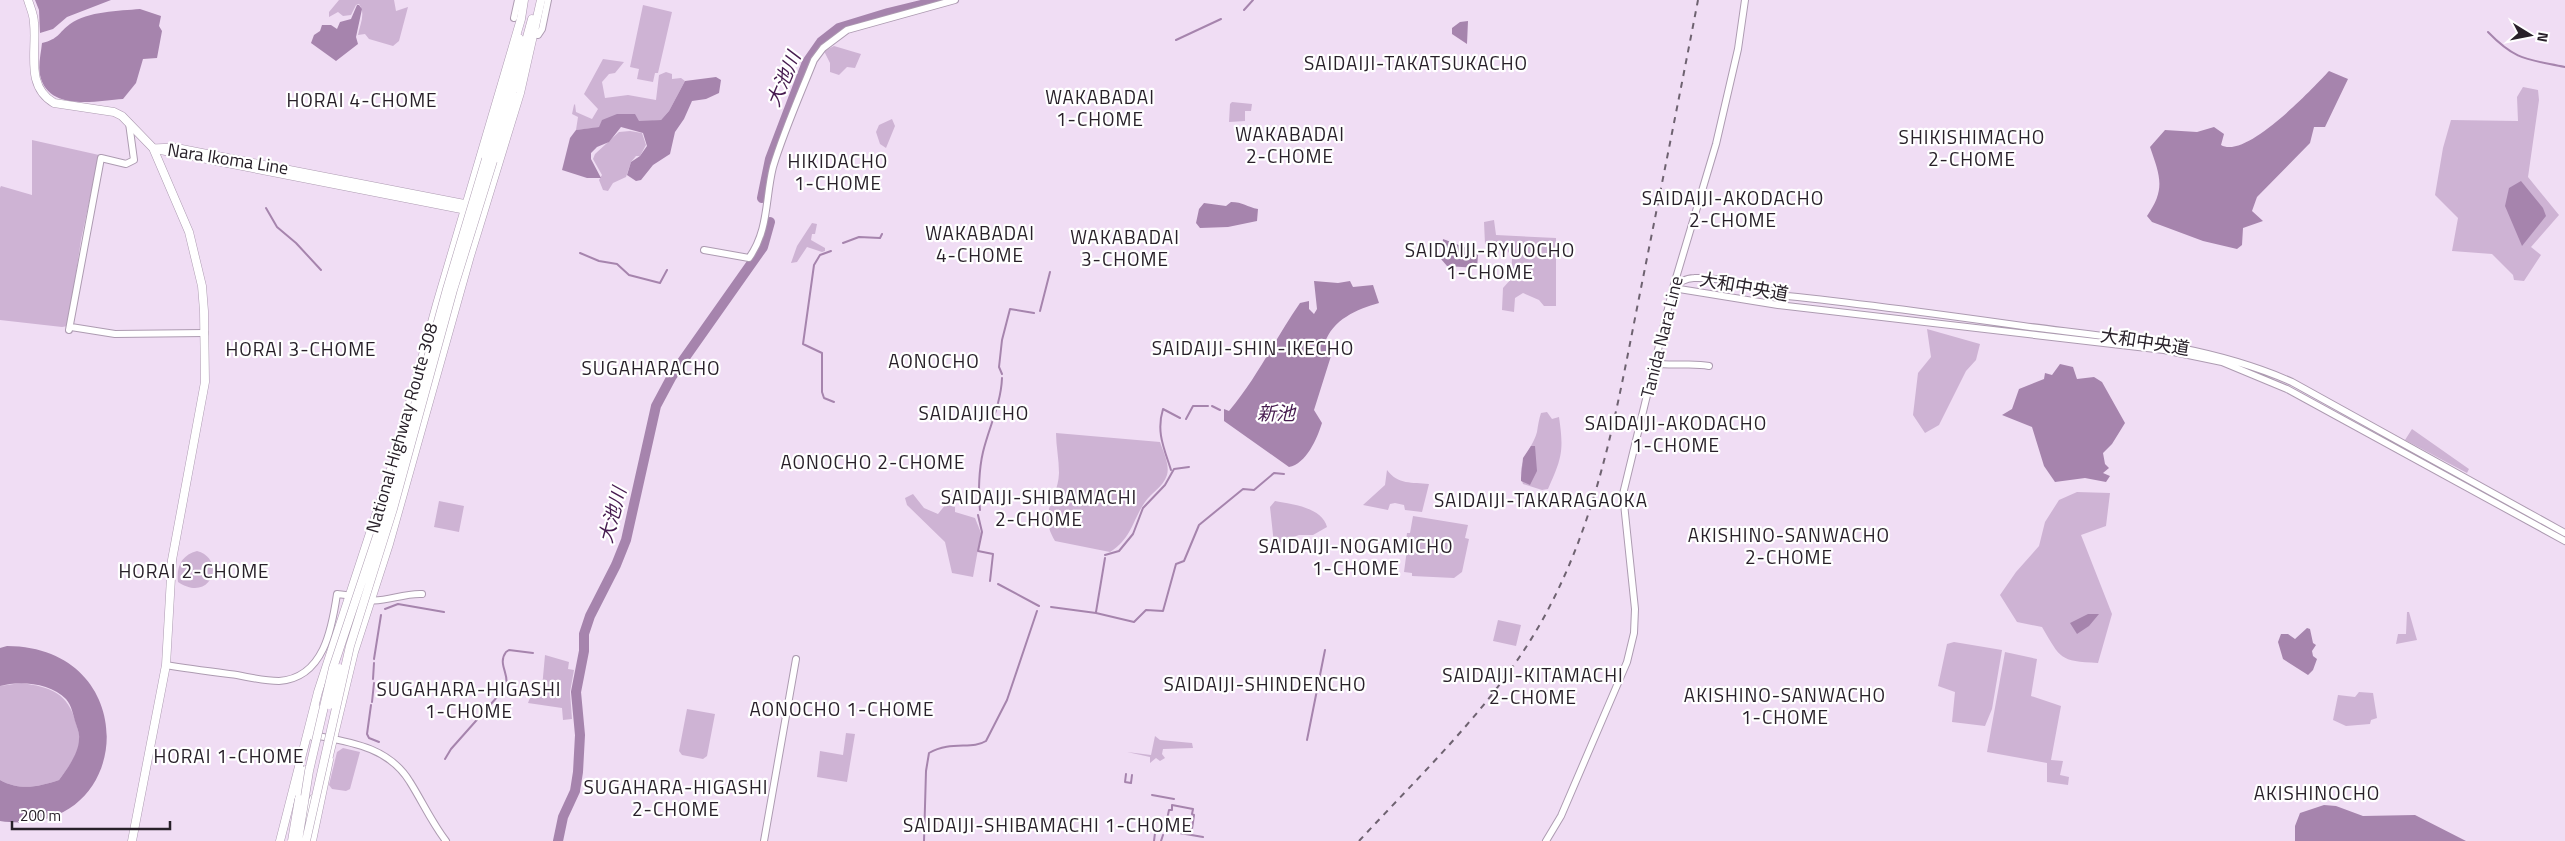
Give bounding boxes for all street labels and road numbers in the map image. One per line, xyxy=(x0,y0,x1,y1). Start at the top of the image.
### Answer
street label: Nara Ikoma Line xyxy=(166,136,290,181)
street label: 大和中央道 xyxy=(1697,265,1791,308)
street label: Tanida Nara Line xyxy=(1633,273,1690,401)
street label: National Highway Route 308 xyxy=(359,320,444,536)
street label: 大和中央道 xyxy=(2099,321,2192,362)

